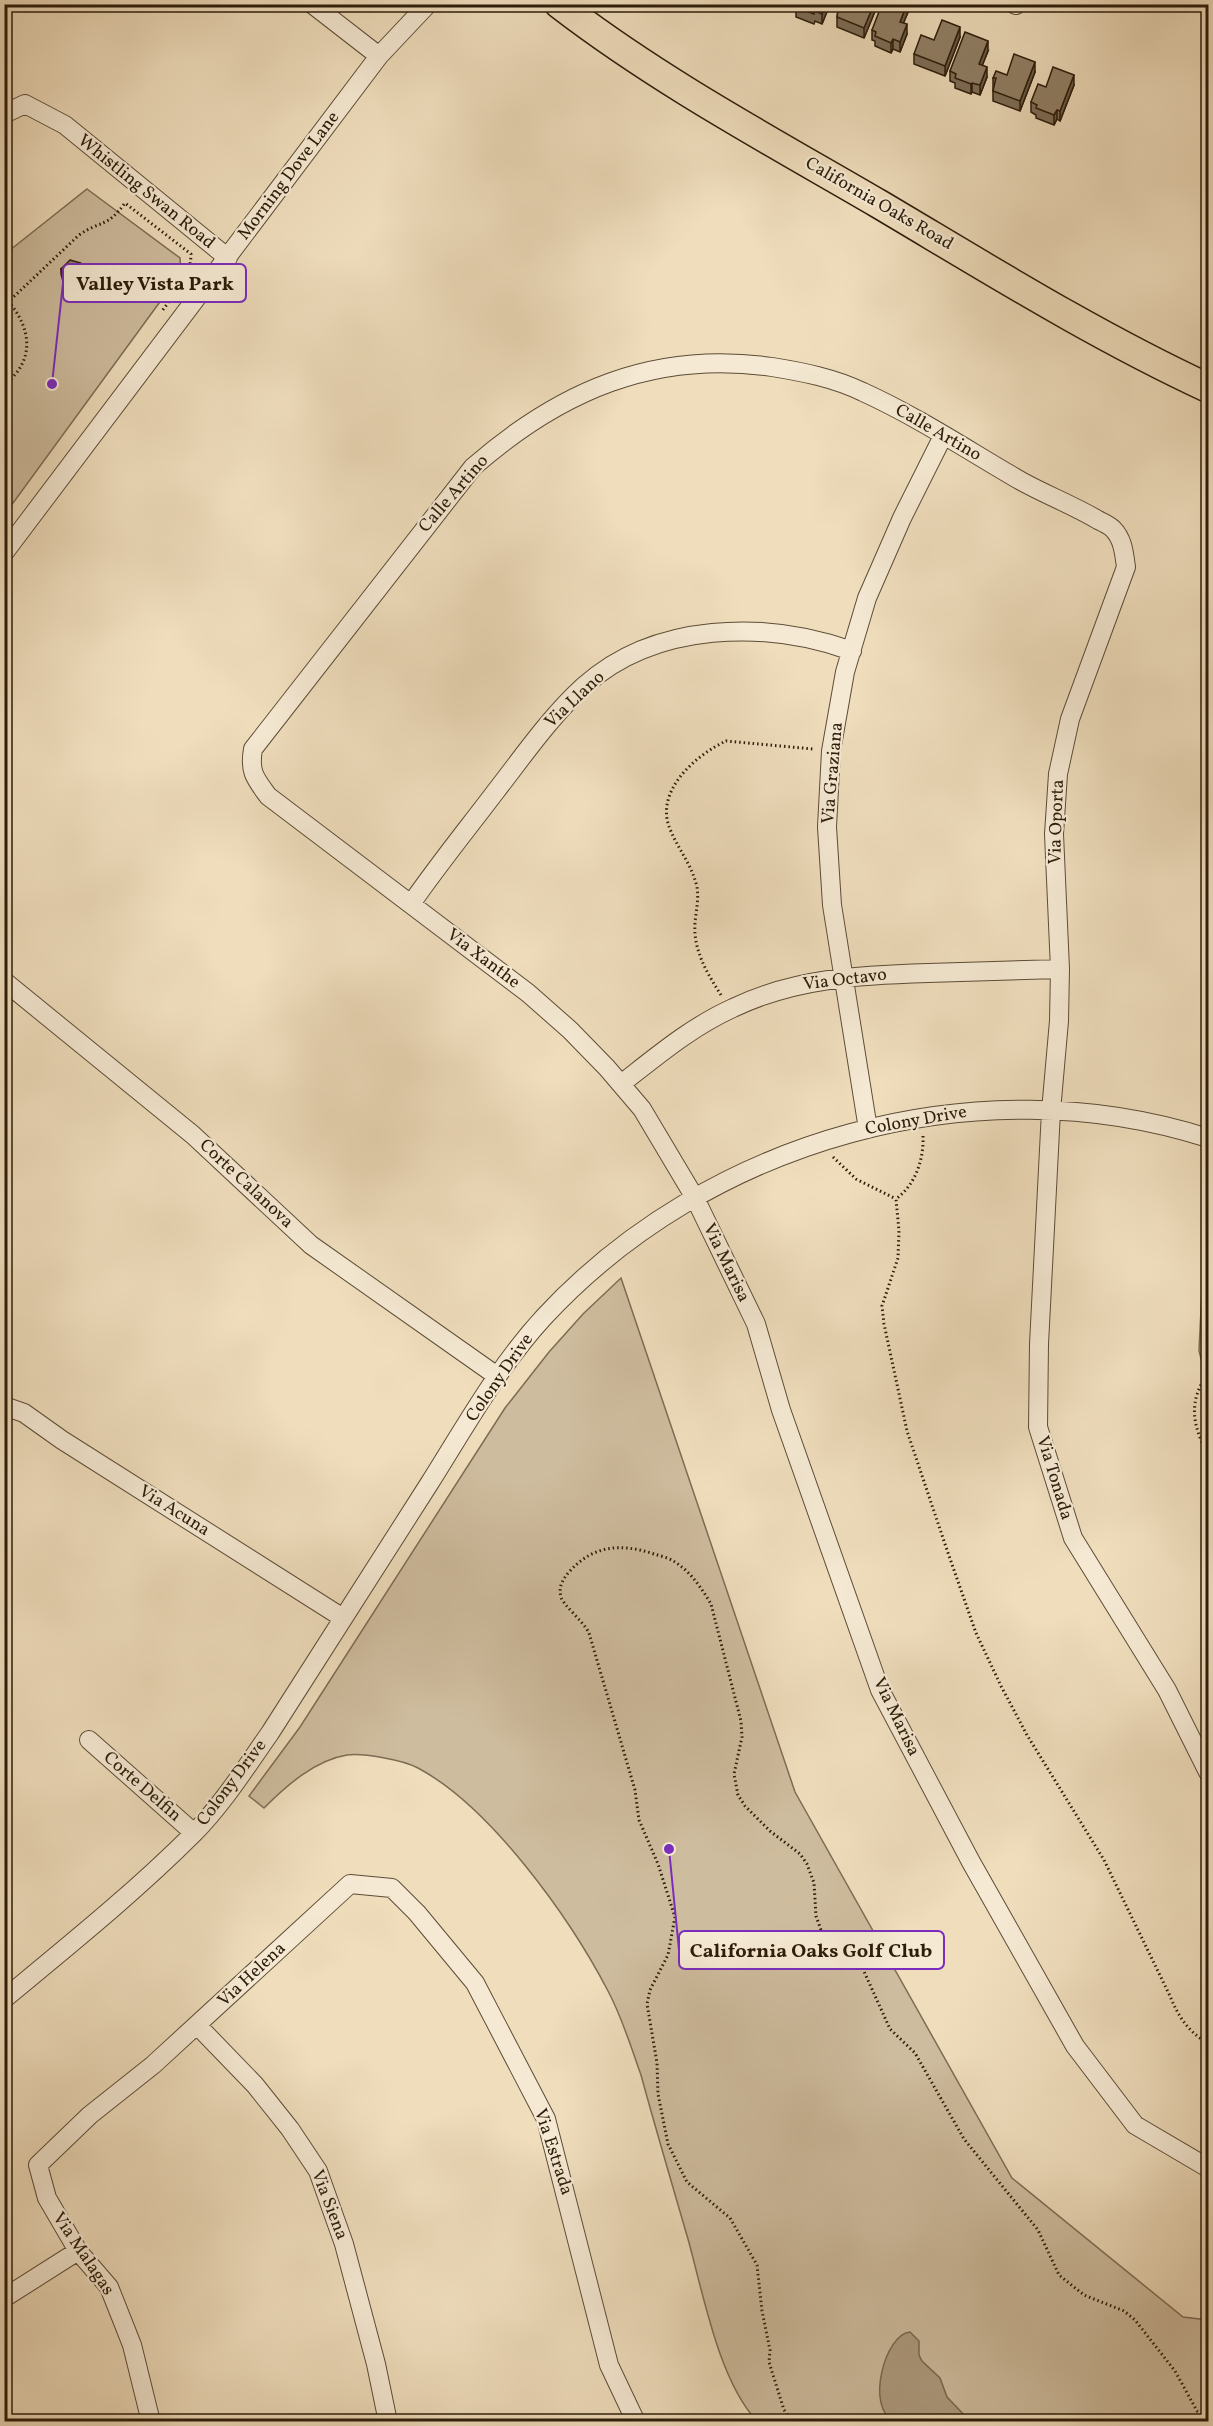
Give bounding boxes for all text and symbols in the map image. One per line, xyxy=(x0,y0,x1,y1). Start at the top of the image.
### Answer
street label: Morning Dove Lane xyxy=(232,106,346,246)
street label: Whistling Swan Road xyxy=(72,129,220,255)
street label: California Oaks Road xyxy=(800,151,958,257)
callout: Valley Vista Park xyxy=(63,264,246,302)
text: Valley Vista Park xyxy=(76,271,234,299)
street label: Calle Artino xyxy=(890,398,986,468)
street label: Calle Artino xyxy=(413,450,495,538)
street label: Via Llano xyxy=(539,666,611,734)
street label: Via Graziana xyxy=(816,721,850,825)
street label: Via Oporta xyxy=(1043,779,1071,865)
street label: Via Xanthe xyxy=(441,923,525,995)
street label: Via Octavo xyxy=(802,962,888,998)
street label: Colony Drive xyxy=(863,1100,969,1142)
street label: Corte Calanova xyxy=(193,1134,299,1234)
street label: Via Marisa xyxy=(696,1219,756,1307)
street label: Colony Drive xyxy=(460,1329,540,1427)
street label: Via Tonada xyxy=(1029,1433,1079,1523)
street label: Via Acuna xyxy=(134,1479,214,1543)
street label: Via Marisa xyxy=(866,1673,926,1761)
street label: Colony Drive xyxy=(191,1734,273,1832)
street label: Corte Delfin xyxy=(97,1746,187,1828)
callout: California Oaks Golf Club xyxy=(679,1931,944,1969)
street label: Via Helena xyxy=(212,1937,292,2013)
text: California Oaks Golf Club xyxy=(690,1938,932,1966)
street label: Via Estrada xyxy=(527,2105,579,2199)
street label: Via Siena xyxy=(304,2166,354,2244)
street label: Via Malagas xyxy=(46,2207,120,2301)

